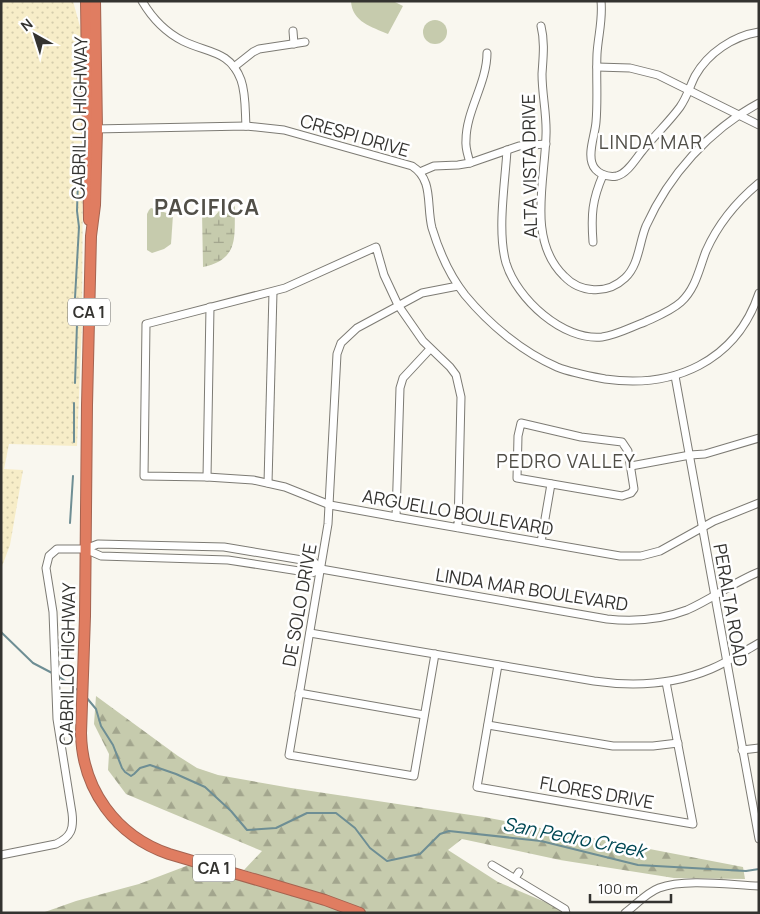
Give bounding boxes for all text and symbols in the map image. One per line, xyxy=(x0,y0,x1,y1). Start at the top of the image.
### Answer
north arrow xyxy=(10,10,60,60)
text: N xyxy=(17,14,36,35)
street label: CABRILLO HIGHWAY xyxy=(66,36,92,200)
street label: ALTA VISTA DRIVE xyxy=(516,94,542,238)
street label: CRESPI DRIVE xyxy=(298,108,412,162)
district label: LINDA MAR xyxy=(599,129,703,155)
district label: PACIFICA xyxy=(154,192,260,222)
road number: CA 1 xyxy=(68,298,110,326)
district label: PEDRO VALLEY xyxy=(496,448,636,474)
street label: ARGUELLO BOULEVARD xyxy=(361,483,555,541)
street label: DE SOLO DRIVE xyxy=(276,542,322,668)
street label: PERALTA ROAD xyxy=(708,542,754,668)
street label: LINDA MAR BOULEVARD xyxy=(434,562,630,616)
street label: CABRILLO HIGHWAY xyxy=(54,582,80,746)
street label: FLORES DRIVE xyxy=(538,770,656,814)
water label: San Pedro Creek xyxy=(500,810,650,864)
road number: CA 1 xyxy=(193,854,235,881)
scale bar xyxy=(590,872,671,904)
text: 100 m xyxy=(598,878,638,899)

